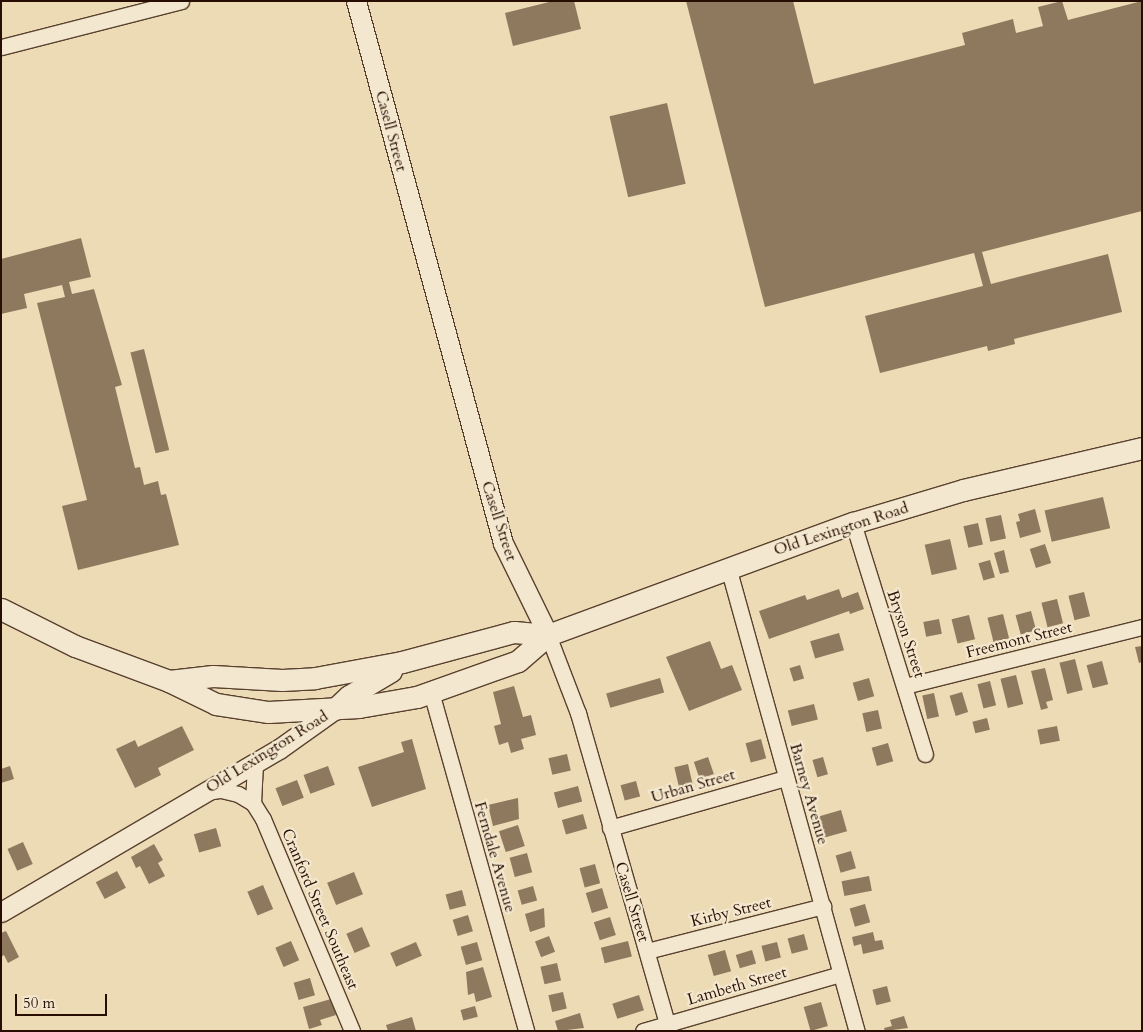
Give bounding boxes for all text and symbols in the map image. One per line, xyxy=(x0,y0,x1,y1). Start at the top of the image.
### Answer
street label: Casell Street xyxy=(371,89,411,173)
street label: Casell Street xyxy=(477,479,521,563)
street label: Old Lexington Road xyxy=(771,498,911,560)
street label: Bryson Street xyxy=(883,588,929,680)
street label: Freemont Street xyxy=(964,618,1074,662)
street label: Old Lexington Road xyxy=(202,707,332,797)
street label: Barney Avenue xyxy=(785,741,833,847)
street label: Urban Street xyxy=(649,765,737,807)
street label: Ferndale Avenue xyxy=(470,799,520,915)
street label: Cranford Street Southeast xyxy=(277,826,363,992)
street label: Casell Street xyxy=(611,860,653,944)
street label: Kirby Street xyxy=(689,893,773,931)
street label: Lambeth Street xyxy=(685,963,789,1009)
scale bar xyxy=(18,984,110,1016)
text: 50 m xyxy=(23,993,55,1013)

